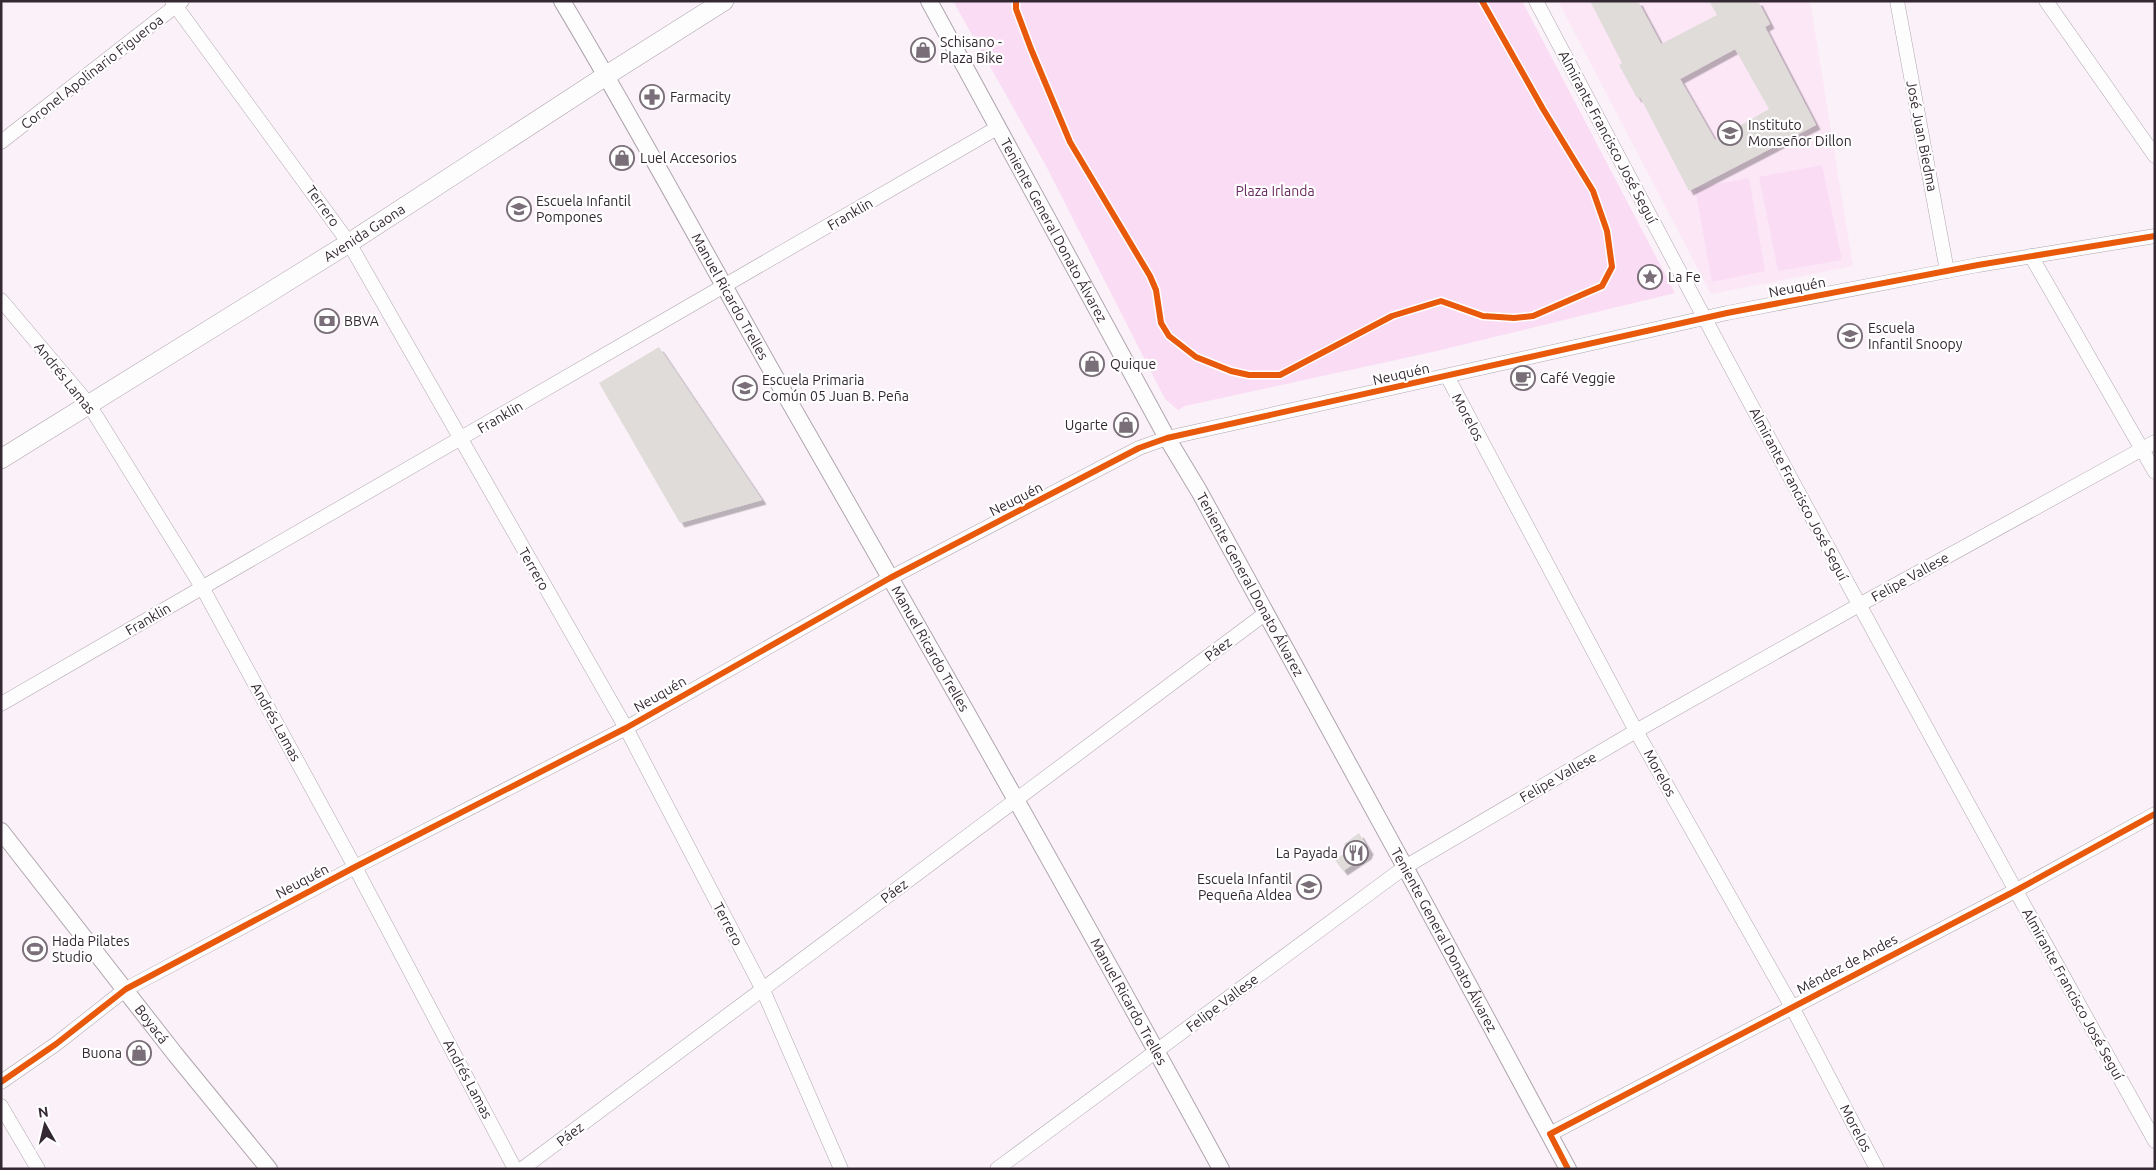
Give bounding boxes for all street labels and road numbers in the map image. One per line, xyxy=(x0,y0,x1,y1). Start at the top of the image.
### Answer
street label: Coronel Apolinario Figueroa xyxy=(18,12,166,132)
street label: Almirante Francisco José Seguí xyxy=(1556,48,1661,227)
street label: José Juan Biedma xyxy=(1903,79,1941,193)
street label: Teniente General Donato Álvarez xyxy=(997,135,1110,325)
street label: Terrero xyxy=(303,182,343,230)
street label: Franklin xyxy=(824,195,876,233)
street label: Avenida Gaona xyxy=(321,201,408,265)
street label: Manuel Ricardo Trelles xyxy=(688,231,772,363)
street label: Neuquén xyxy=(1767,274,1827,300)
street label: Andrés Lamas xyxy=(31,339,99,417)
street label: Neuquén xyxy=(1371,360,1431,388)
street label: Morelos xyxy=(1449,391,1487,443)
street label: Franklin xyxy=(474,398,526,436)
street label: Almirante Francisco José Seguí xyxy=(1747,405,1852,584)
street label: Neuquén xyxy=(987,479,1045,519)
street label: Teniente General Donato Álvarez xyxy=(1193,490,1307,679)
street label: Terrero xyxy=(515,545,553,593)
street label: Felipe Vallese xyxy=(1869,549,1951,605)
street label: Manuel Ricardo Trelles xyxy=(888,583,973,714)
street label: Franklin xyxy=(122,600,174,638)
street label: Páez xyxy=(1201,634,1235,664)
street label: Neuquén xyxy=(631,673,689,715)
street label: Andrés Lamas xyxy=(248,680,304,764)
street label: Morelos xyxy=(1641,747,1679,799)
street label: Felipe Vallese xyxy=(1517,749,1599,805)
street label: Teniente General Donato Álvarez xyxy=(1388,845,1501,1035)
street label: Neuquén xyxy=(273,860,331,902)
street label: Páez xyxy=(877,876,911,906)
street label: Terrero xyxy=(710,900,746,948)
street label: Almirante Francisco José Seguí xyxy=(2019,906,2127,1083)
street label: Méndez de Andes xyxy=(1794,931,1900,997)
street label: Manuel Ricardo Trelles xyxy=(1087,935,1170,1068)
street label: Felipe Vallese xyxy=(1183,971,1261,1035)
street label: Boyacá xyxy=(132,1002,172,1047)
street label: Andrés Lamas xyxy=(440,1037,496,1121)
street label: Morelos xyxy=(1837,1102,1875,1154)
street label: Páez xyxy=(553,1119,587,1149)

